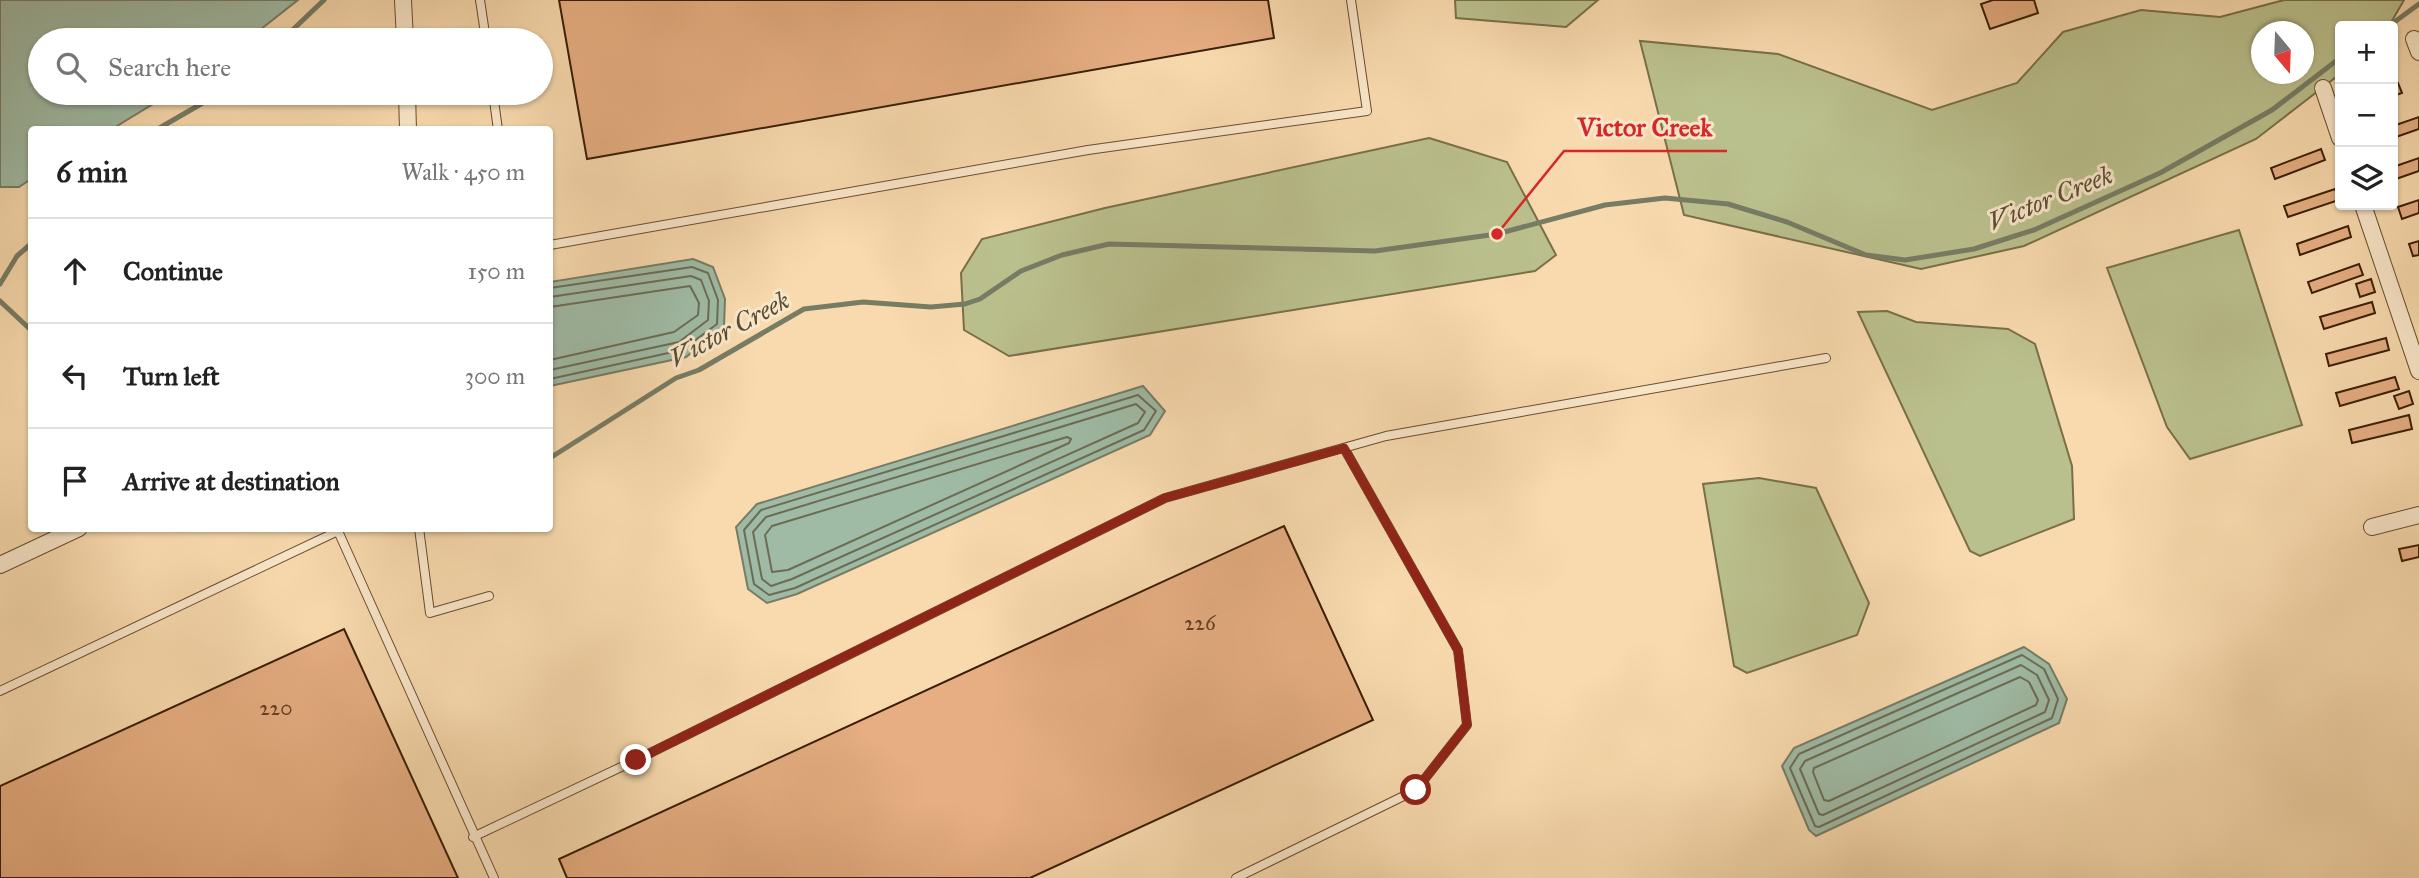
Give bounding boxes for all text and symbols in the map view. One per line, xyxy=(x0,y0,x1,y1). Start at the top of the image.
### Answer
north arrow xyxy=(2251,21,2314,84)
map controls xyxy=(2335,21,2398,210)
button: + xyxy=(2335,21,2398,84)
search box xyxy=(28,28,553,105)
icon: search xyxy=(52,48,90,86)
text: Search here xyxy=(108,51,231,83)
button: − xyxy=(2335,84,2398,147)
callout: Victor Creek xyxy=(1564,104,1727,151)
text: Victor Creek xyxy=(1577,111,1713,143)
button: layers xyxy=(2335,147,2398,210)
text: 6 min xyxy=(56,154,128,190)
text: Walk · 450 m xyxy=(402,158,525,186)
water label: Victor Creek xyxy=(1983,158,2118,238)
icon: ahead xyxy=(56,252,94,290)
text: Continue xyxy=(123,255,223,287)
text: 150 m xyxy=(468,257,525,285)
water label: Victor Creek xyxy=(663,284,795,374)
icon: left xyxy=(56,357,94,395)
text: Turn left xyxy=(123,360,219,392)
text: 300 m xyxy=(465,362,525,390)
icon: arrive xyxy=(56,462,94,500)
text: Arrive at destination xyxy=(123,465,340,497)
house number: 226 xyxy=(1184,610,1217,636)
house number: 220 xyxy=(260,695,292,721)
route end xyxy=(620,744,651,775)
route start xyxy=(1400,774,1431,805)

